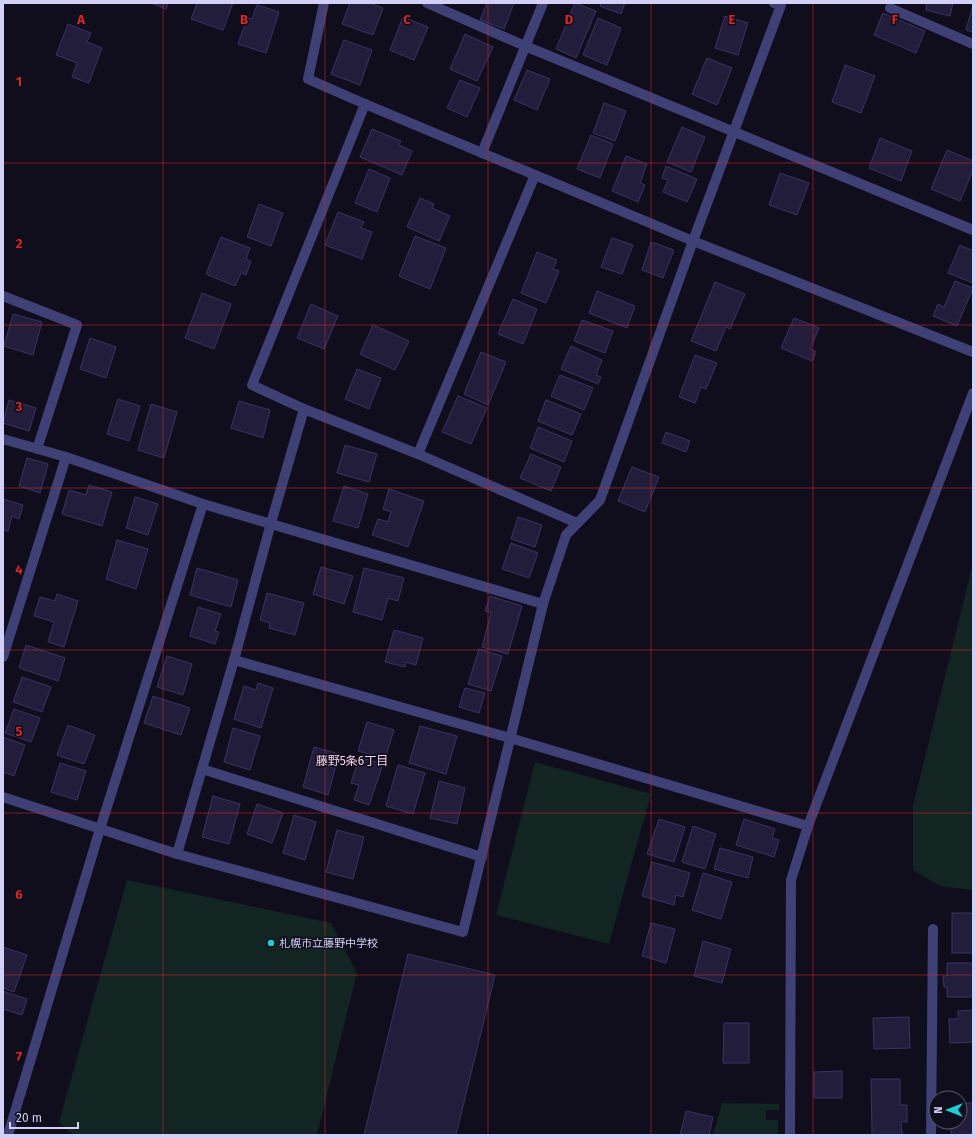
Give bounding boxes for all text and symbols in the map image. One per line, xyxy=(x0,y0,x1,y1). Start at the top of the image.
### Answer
text: A xyxy=(76,12,85,27)
text: B xyxy=(240,12,248,27)
text: C xyxy=(403,12,411,27)
text: D xyxy=(565,12,574,27)
text: E xyxy=(729,12,736,27)
text: F xyxy=(892,12,899,27)
text: 1 xyxy=(16,74,22,89)
text: 2 xyxy=(16,236,23,251)
text: 3 xyxy=(15,399,23,414)
text: 4 xyxy=(15,562,23,577)
text: 5 xyxy=(16,724,23,739)
district label: 藤野5条6丁目 xyxy=(316,754,388,768)
text: 6 xyxy=(15,887,23,902)
place label: 札幌市立藤野中学校 xyxy=(279,937,378,950)
marker: 札幌市立藤野中学校 xyxy=(266,938,276,948)
text: 7 xyxy=(16,1049,22,1064)
north arrow xyxy=(928,1090,968,1130)
scale bar xyxy=(10,1104,78,1130)
text: N xyxy=(932,1106,945,1114)
text: 20 m xyxy=(16,1111,42,1125)

